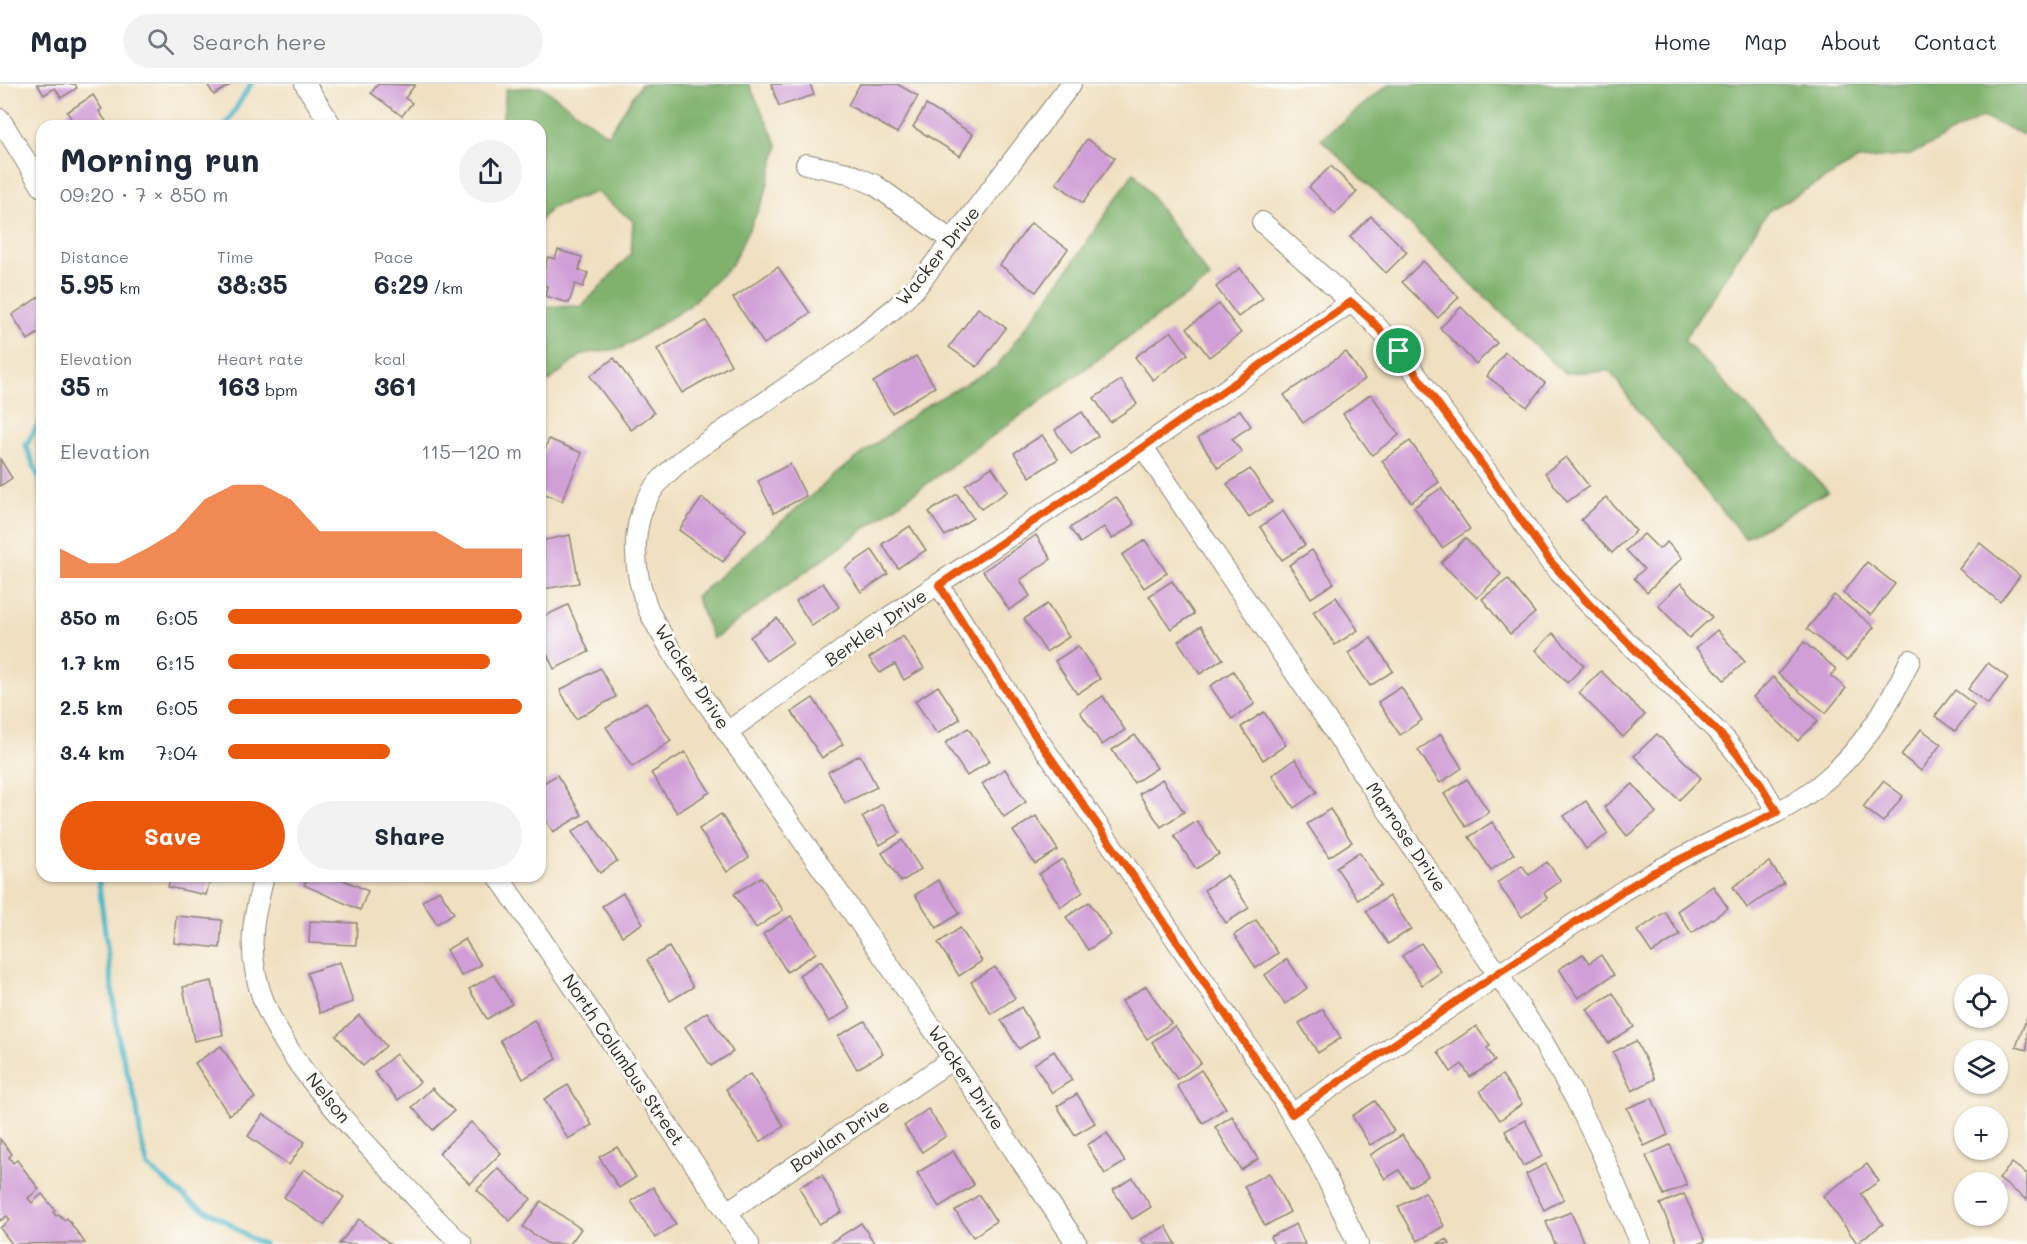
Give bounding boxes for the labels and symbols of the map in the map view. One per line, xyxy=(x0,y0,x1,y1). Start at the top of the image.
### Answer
street label: Wacker Drive xyxy=(890,201,985,310)
pin xyxy=(1373,325,1424,376)
street label: Berkley Drive xyxy=(820,583,931,671)
street label: Wacker Drive xyxy=(650,619,736,734)
street label: Marrose Drive xyxy=(1361,777,1452,896)
street label: North Columbus Street xyxy=(557,969,690,1150)
street label: Wacker Drive xyxy=(923,1021,1011,1134)
street label: Nelson xyxy=(301,1067,356,1128)
street label: Bowlan Drive xyxy=(785,1093,894,1177)

